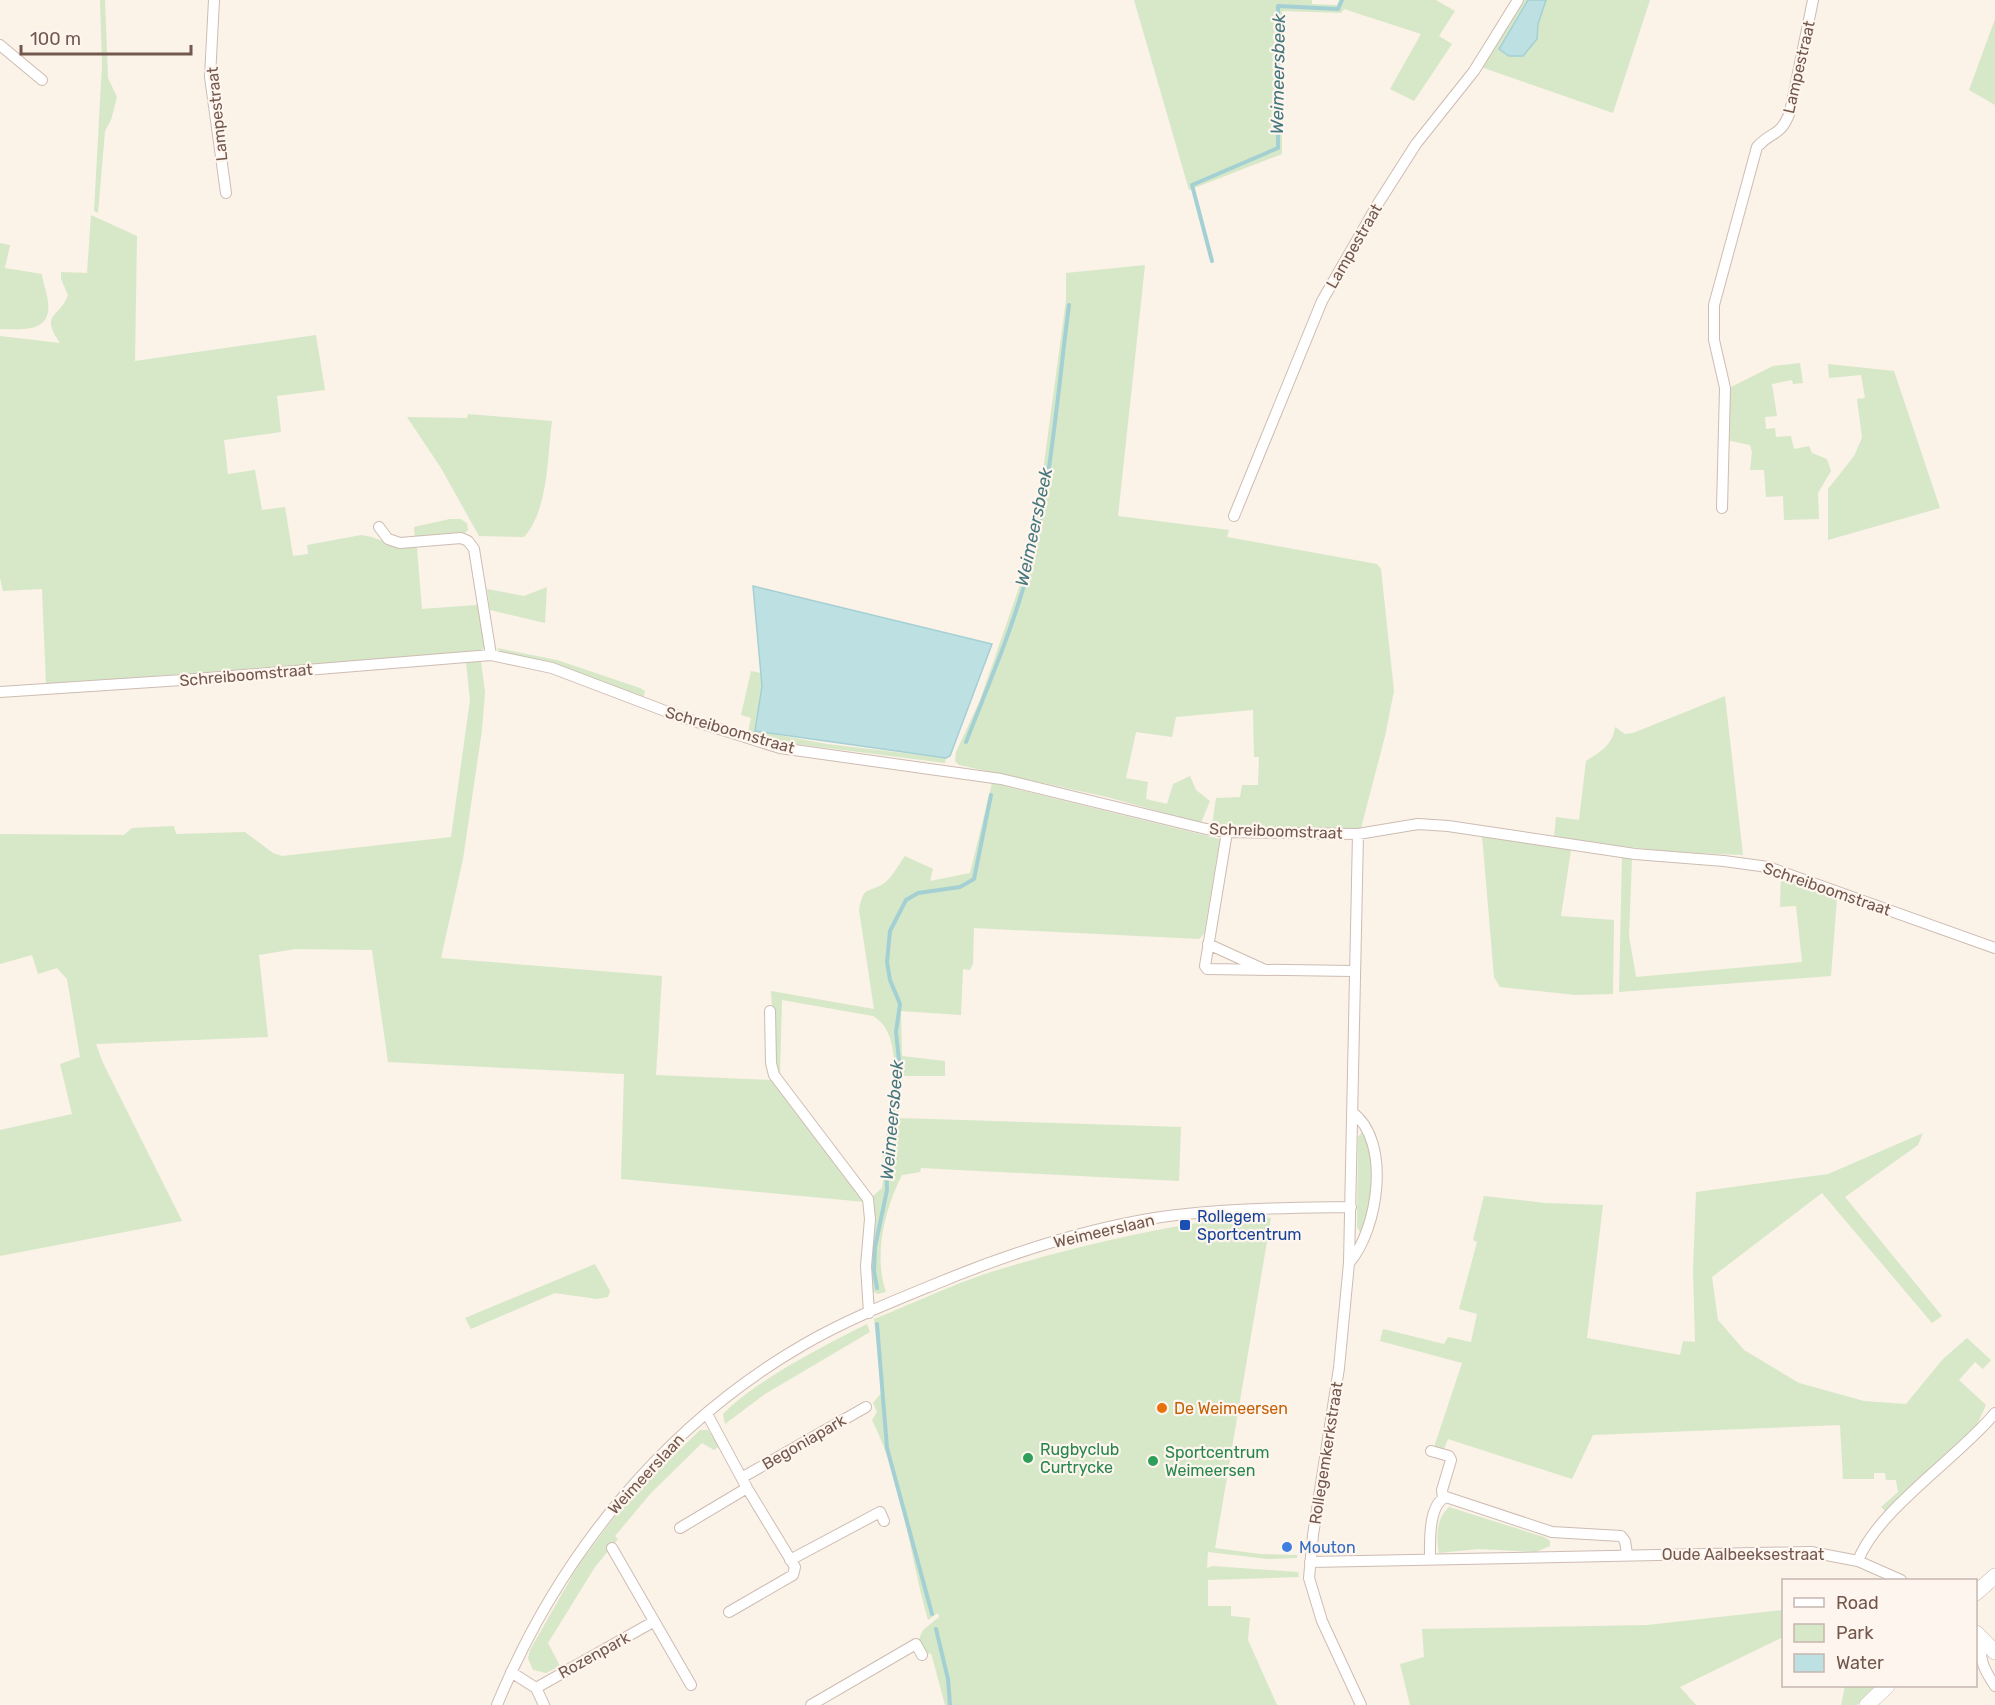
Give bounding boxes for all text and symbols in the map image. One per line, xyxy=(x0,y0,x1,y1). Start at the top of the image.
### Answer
water label: Weimeersbeek xyxy=(1266,13,1290,135)
scale bar xyxy=(21,18,190,56)
street label: Lampestraat xyxy=(1779,19,1819,115)
text: 100 m xyxy=(30,28,81,50)
street label: Lampestraat xyxy=(203,66,231,162)
street label: Lampestraat xyxy=(1322,200,1386,292)
water label: Weimeersbeek xyxy=(1011,465,1057,588)
street label: Schreiboomstraat xyxy=(179,660,313,690)
street label: Schreiboomstraat xyxy=(663,702,797,758)
street label: Schreiboomstraat xyxy=(1209,819,1343,843)
street label: Schreiboomstraat xyxy=(1761,858,1893,920)
water label: Weimeersbeek xyxy=(876,1058,908,1181)
place label: Rollegem Sportcentrum xyxy=(1197,1207,1302,1244)
street label: Weimeerslaan xyxy=(1052,1210,1156,1252)
marker: Rollegem Sportcentrum xyxy=(1178,1218,1192,1232)
street label: Rollegemkerkstraat xyxy=(1305,1380,1347,1526)
place label: De Weimeersen xyxy=(1174,1399,1288,1418)
marker: De Weimeersen xyxy=(1155,1401,1169,1415)
street label: Begoniapark xyxy=(759,1410,850,1474)
street label: Weimeerslaan xyxy=(604,1430,688,1518)
place label: Rugbyclub Curtrycke xyxy=(1040,1440,1119,1477)
place label: Sportcentrum Weimeersen xyxy=(1165,1443,1270,1480)
marker: Rugbyclub Curtrycke xyxy=(1021,1451,1035,1465)
marker: Sportcentrum Weimeersen xyxy=(1146,1454,1160,1468)
place label: Mouton xyxy=(1299,1538,1356,1557)
marker: Mouton xyxy=(1280,1540,1294,1554)
street label: Oude Aalbeeksestraat xyxy=(1662,1545,1824,1564)
legend xyxy=(1782,1579,1977,1687)
text: Road xyxy=(1836,1592,1879,1614)
text: Park xyxy=(1836,1622,1874,1644)
street label: Rozenpark xyxy=(555,1627,634,1682)
text: Water xyxy=(1836,1652,1884,1674)

